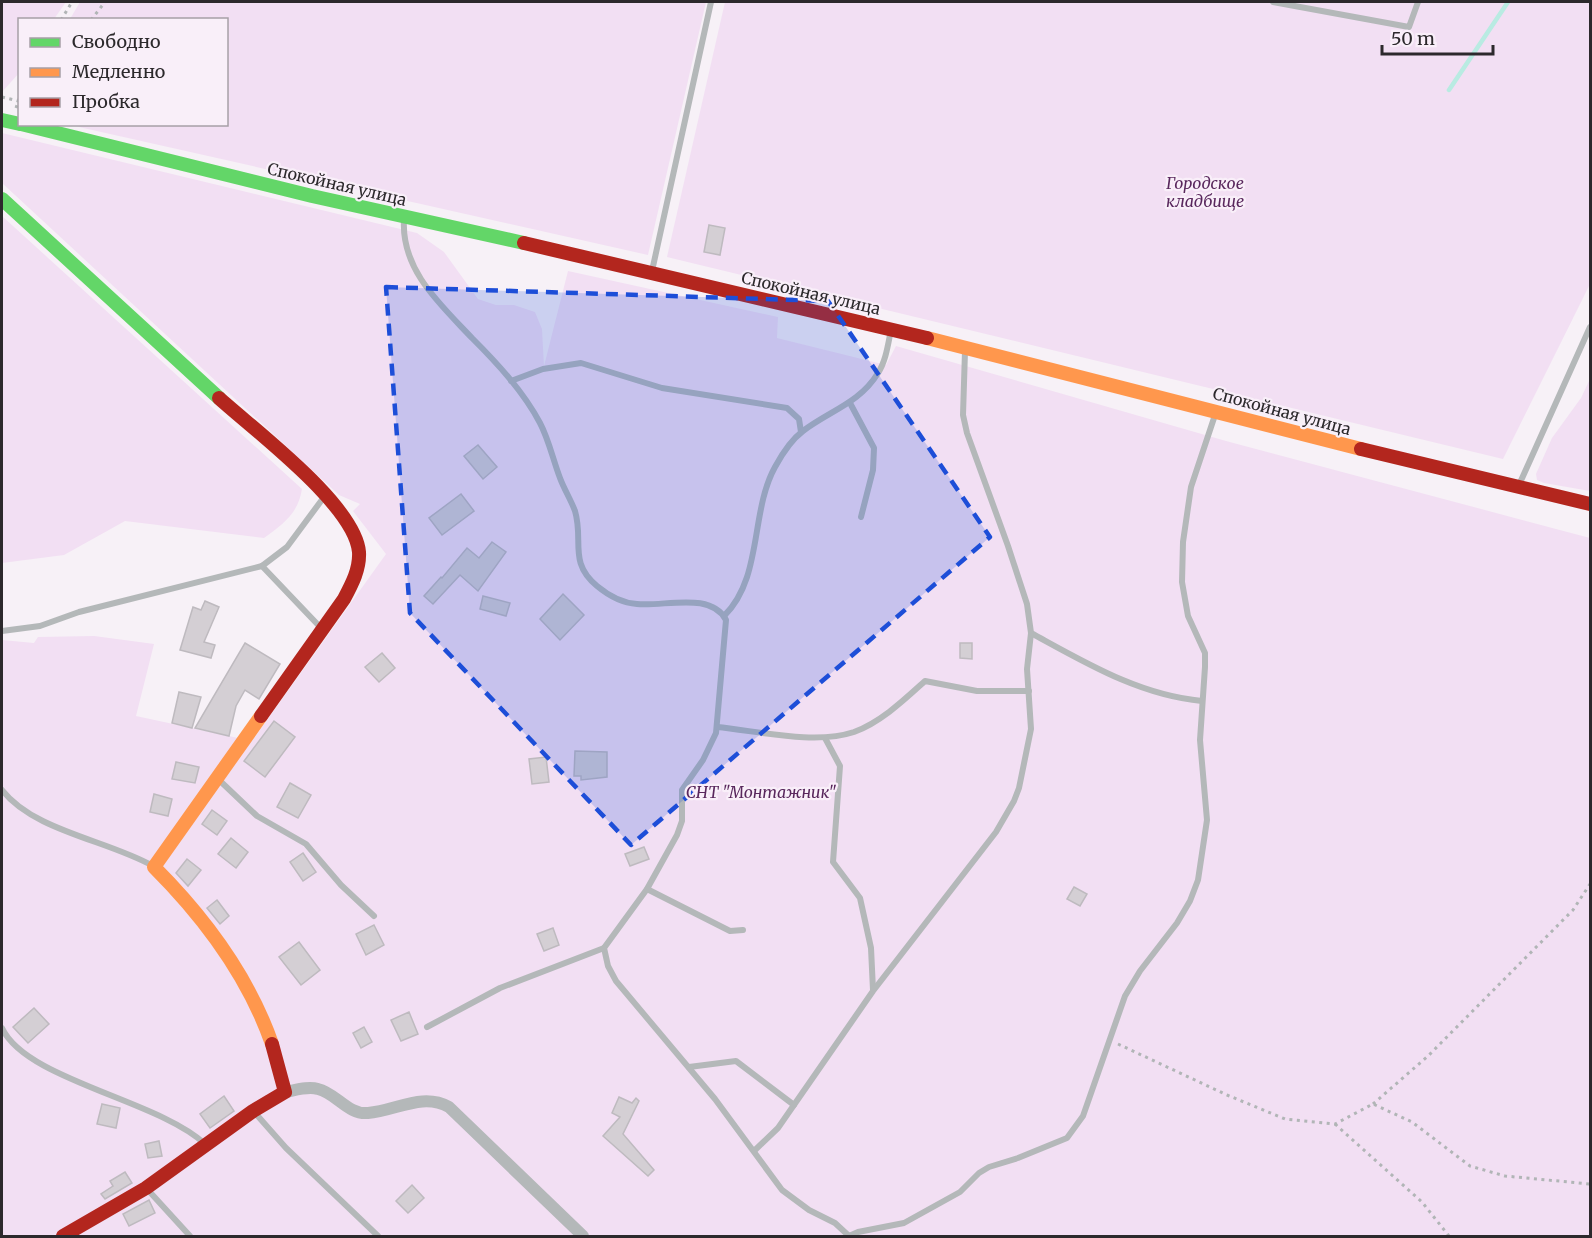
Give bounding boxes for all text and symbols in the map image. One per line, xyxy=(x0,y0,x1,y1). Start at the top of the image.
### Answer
legend xyxy=(18,18,228,126)
scale bar xyxy=(1382,18,1493,56)
text: 50 m xyxy=(1391,27,1435,50)
text: Свободно xyxy=(72,30,160,53)
text: Медленно xyxy=(72,60,165,83)
text: Пробка xyxy=(72,90,140,113)
street label: Спокойная улица xyxy=(266,158,409,210)
park label: Городское кладбище xyxy=(1166,173,1244,211)
street label: Спокойная улица xyxy=(740,267,883,319)
street label: Спокойная улица xyxy=(1211,383,1354,439)
park label: СНТ "Монтажник" xyxy=(686,782,836,802)

